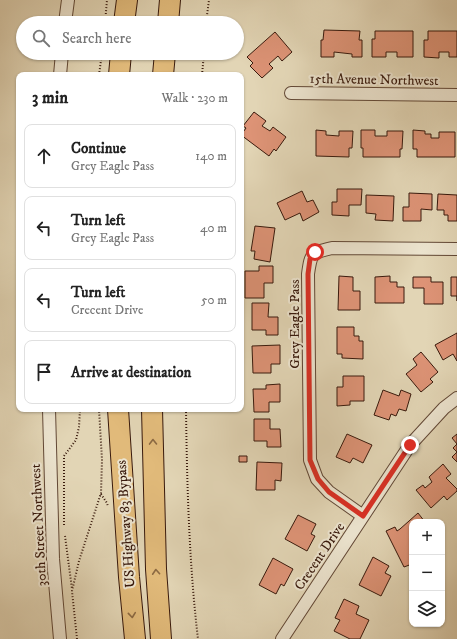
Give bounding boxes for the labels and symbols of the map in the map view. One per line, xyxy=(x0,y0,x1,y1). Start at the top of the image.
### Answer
street label: 15th Avenue Northwest xyxy=(309,70,439,90)
route start xyxy=(306,243,324,261)
street label: Grey Eagle Pass xyxy=(286,279,304,369)
route end xyxy=(401,436,419,454)
one-way arrow xyxy=(149,439,157,445)
street label: US Highway 83 Bypass xyxy=(113,459,139,588)
street label: 30th Street Northwest xyxy=(27,463,51,587)
street label: Crecent Drive xyxy=(291,519,349,594)
one-way arrow xyxy=(152,569,160,575)
one-way arrow xyxy=(128,612,137,618)

